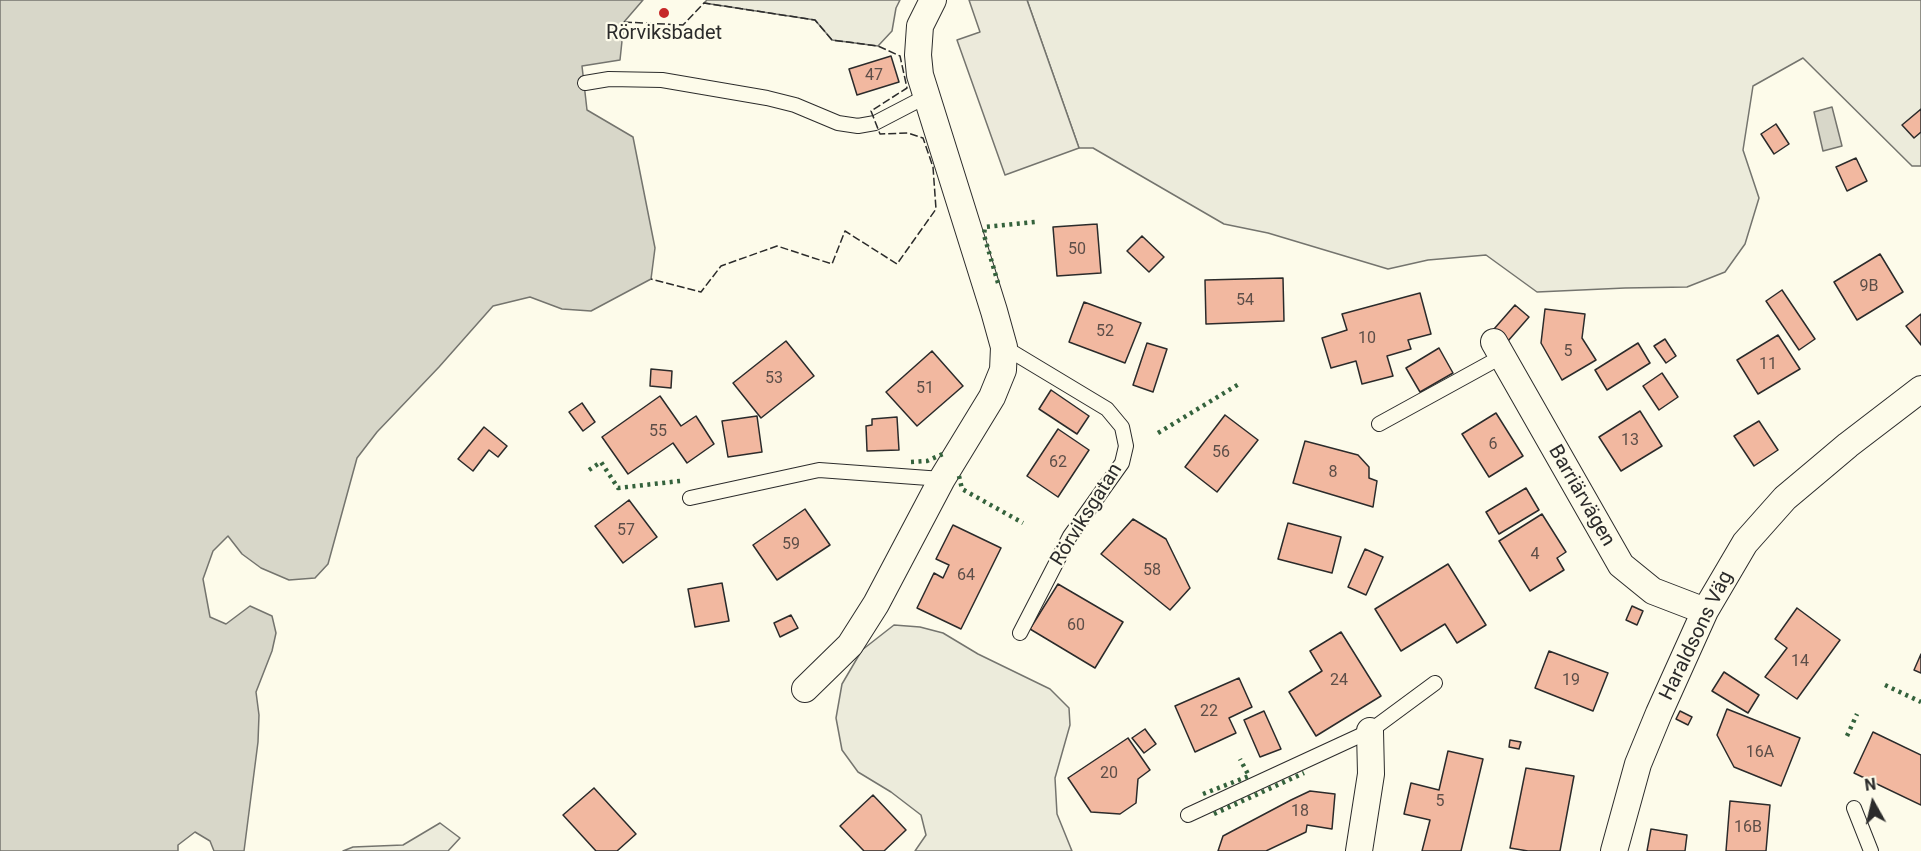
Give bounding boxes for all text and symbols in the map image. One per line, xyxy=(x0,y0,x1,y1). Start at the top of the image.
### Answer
marker: Rörviksbadet xyxy=(657,6,671,20)
place label: Rörviksbadet xyxy=(606,22,722,46)
house number: 47 xyxy=(865,66,883,86)
house number: 50 xyxy=(1068,240,1086,260)
house number: 9B xyxy=(1860,277,1878,297)
house number: 54 xyxy=(1236,291,1254,311)
house number: 52 xyxy=(1096,322,1114,342)
house number: 10 xyxy=(1358,329,1376,349)
house number: 5 xyxy=(1564,342,1572,362)
house number: 11 xyxy=(1759,355,1777,375)
house number: 53 xyxy=(765,369,783,389)
house number: 51 xyxy=(916,379,934,399)
house number: 55 xyxy=(649,422,667,442)
house number: 13 xyxy=(1621,431,1639,451)
house number: 6 xyxy=(1489,435,1497,455)
street label: Barriärvägen xyxy=(1542,441,1620,551)
house number: 56 xyxy=(1212,443,1230,463)
house number: 62 xyxy=(1049,453,1067,473)
street label: Rörviksgatan xyxy=(1046,459,1128,571)
house number: 8 xyxy=(1329,463,1337,483)
house number: 57 xyxy=(617,521,635,541)
house number: 59 xyxy=(782,535,800,555)
house number: 4 xyxy=(1531,545,1539,565)
house number: 58 xyxy=(1143,561,1161,581)
house number: 64 xyxy=(957,566,975,586)
street label: Haraldsons Väg xyxy=(1655,567,1739,705)
house number: 60 xyxy=(1067,616,1085,636)
house number: 14 xyxy=(1791,652,1809,672)
house number: 24 xyxy=(1330,671,1348,691)
house number: 19 xyxy=(1562,671,1580,691)
house number: 22 xyxy=(1200,702,1218,722)
house number: 16A xyxy=(1746,743,1774,763)
house number: 20 xyxy=(1100,764,1118,784)
north arrow xyxy=(1843,773,1903,833)
text: N xyxy=(1864,774,1877,795)
house number: 5 xyxy=(1436,792,1444,812)
house number: 18 xyxy=(1291,802,1309,822)
house number: 16B xyxy=(1734,818,1762,838)

